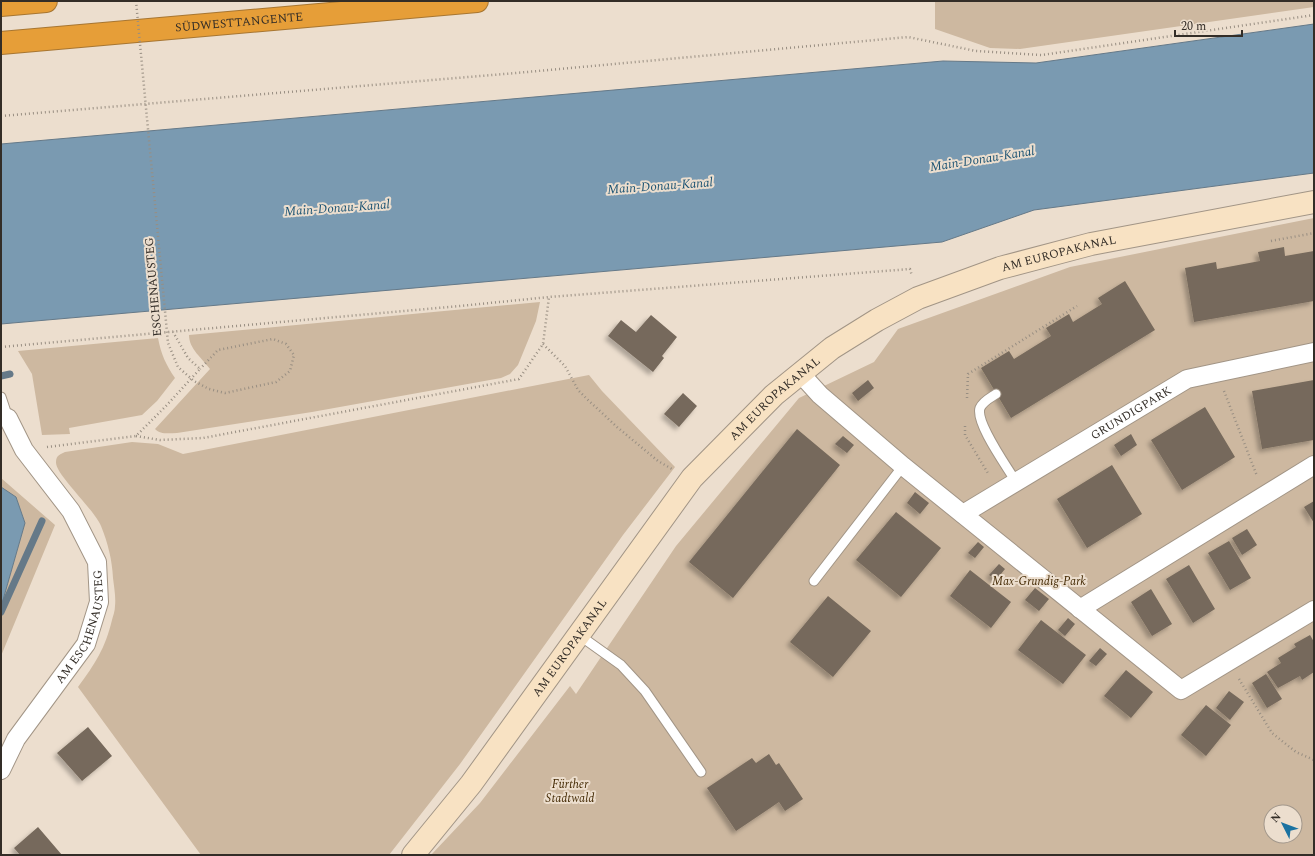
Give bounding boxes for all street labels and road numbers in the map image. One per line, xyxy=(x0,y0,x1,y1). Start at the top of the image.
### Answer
street label: SÜDWESTTANGENTE xyxy=(174,7,304,38)
street label: AM EUROPAKANAL xyxy=(1000,230,1118,277)
street label: ESCHENAUSTEG xyxy=(140,237,167,337)
street label: AM EUROPAKANAL xyxy=(725,352,825,445)
street label: GRUNDIGPARK xyxy=(1087,381,1176,445)
street label: AM ESCHENAUSTEG xyxy=(51,569,109,688)
street label: AM EUROPAKANAL xyxy=(528,595,612,701)

